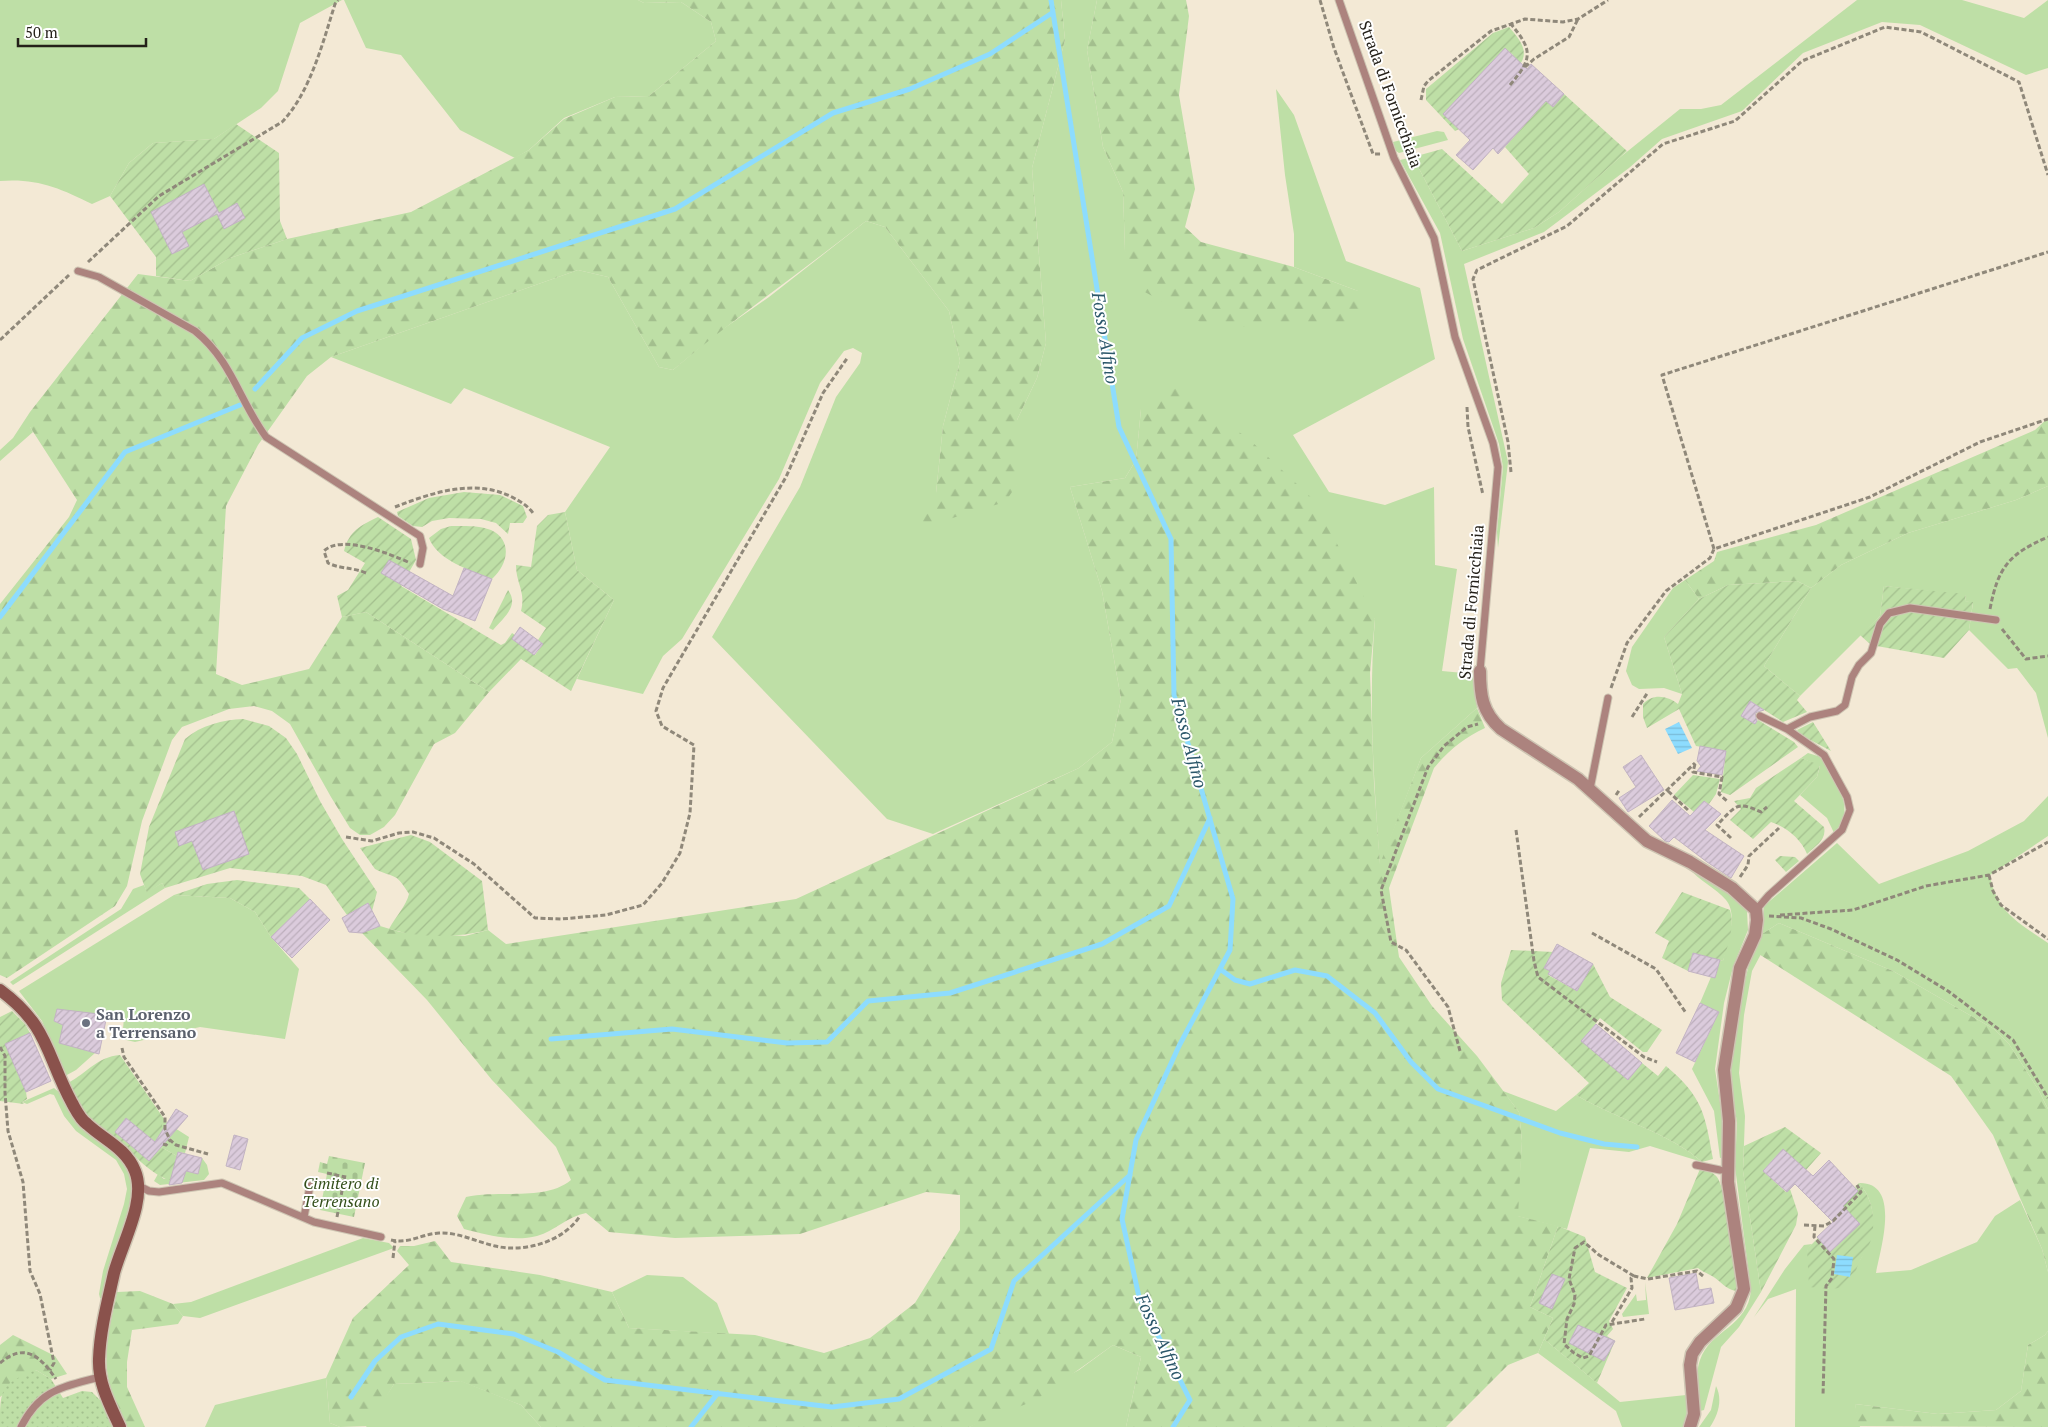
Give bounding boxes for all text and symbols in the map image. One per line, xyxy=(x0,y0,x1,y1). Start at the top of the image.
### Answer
scale bar xyxy=(18,15,145,47)
street label: Strada di Fornicchiaia xyxy=(1354,17,1428,171)
text: 50 m xyxy=(25,22,58,42)
water label: Fosso Alfino xyxy=(1087,289,1125,386)
street label: Strada di Fornicchiaia xyxy=(1453,524,1489,680)
water label: Fosso Alfino xyxy=(1166,694,1214,791)
place label: San Lorenzo a Terrensano xyxy=(96,1003,197,1043)
marker: San Lorenzo a Terrensano xyxy=(80,1017,92,1029)
park label: Cimitero di Terrensano xyxy=(302,1172,380,1212)
water label: Fosso Alfino xyxy=(1130,1289,1191,1384)

